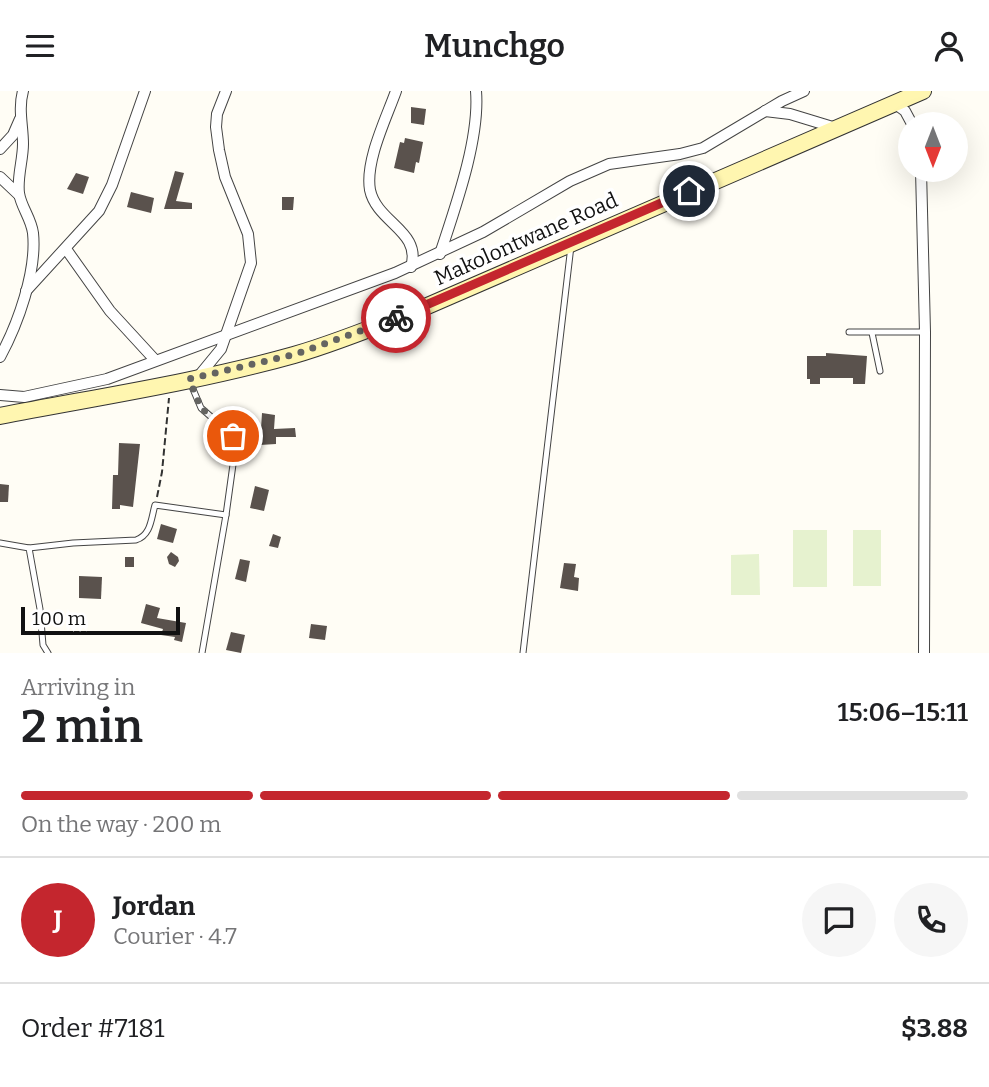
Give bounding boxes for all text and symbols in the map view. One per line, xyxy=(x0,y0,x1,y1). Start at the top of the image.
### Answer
icon: menu xyxy=(21,27,59,65)
text: Munchgo xyxy=(424,27,565,65)
icon: person xyxy=(930,27,968,65)
north arrow xyxy=(898,112,968,182)
map controls xyxy=(898,112,968,182)
pin xyxy=(659,161,719,221)
icon: home xyxy=(670,172,708,210)
street label: Makolontwane Road xyxy=(430,187,622,291)
courier xyxy=(361,283,431,353)
icon: bike xyxy=(377,299,415,337)
pin xyxy=(203,406,263,466)
icon: bag xyxy=(214,417,252,455)
scale bar xyxy=(21,604,180,636)
text: 100 m xyxy=(32,607,86,630)
text: Arriving in xyxy=(21,673,135,701)
text: 15:06–15:11 xyxy=(837,697,968,728)
text: 2 min xyxy=(21,699,143,754)
text: On the way · 200 m xyxy=(21,810,221,838)
button: chat xyxy=(802,883,876,957)
button: phone xyxy=(894,883,968,957)
text: Jordan xyxy=(113,891,195,922)
text: J xyxy=(54,905,62,936)
text: Courier · 4.7 xyxy=(113,922,237,950)
text: Order #7181 xyxy=(21,1013,165,1044)
text: $3.88 xyxy=(901,1013,968,1044)

